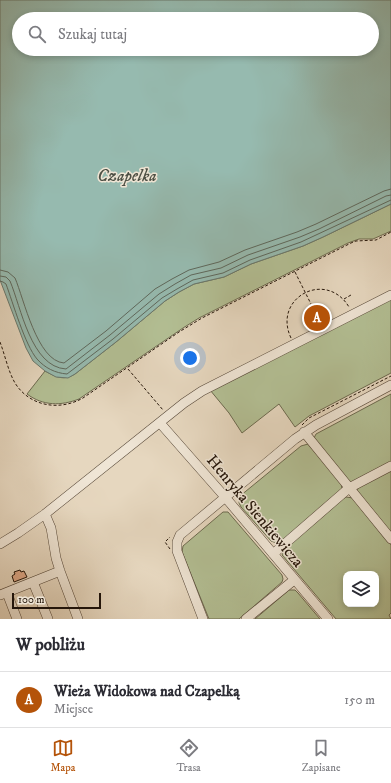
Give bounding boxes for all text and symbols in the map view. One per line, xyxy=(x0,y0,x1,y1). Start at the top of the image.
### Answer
search box xyxy=(12,12,379,56)
icon: search xyxy=(26,23,48,45)
text: Szukaj tutaj xyxy=(58,25,127,44)
water label: Czapelka xyxy=(97,165,157,187)
pin: A xyxy=(304,303,330,333)
your location xyxy=(180,348,200,368)
street label: Henryka Sienkiewicza xyxy=(202,451,308,572)
map controls xyxy=(343,571,379,607)
button: layers xyxy=(343,571,379,607)
scale bar xyxy=(12,591,101,610)
text: 100 m xyxy=(18,593,44,607)
text: W pobliżu xyxy=(16,634,85,656)
text: Wieża Widokowa nad Czapelką xyxy=(54,682,240,701)
text: A xyxy=(25,692,33,708)
text: 150 m xyxy=(344,692,375,708)
text: Miejsce xyxy=(54,701,93,717)
tab: Mapa xyxy=(51,737,75,775)
tab: Trasa xyxy=(176,737,201,775)
tab: Zapisane xyxy=(302,737,340,775)

